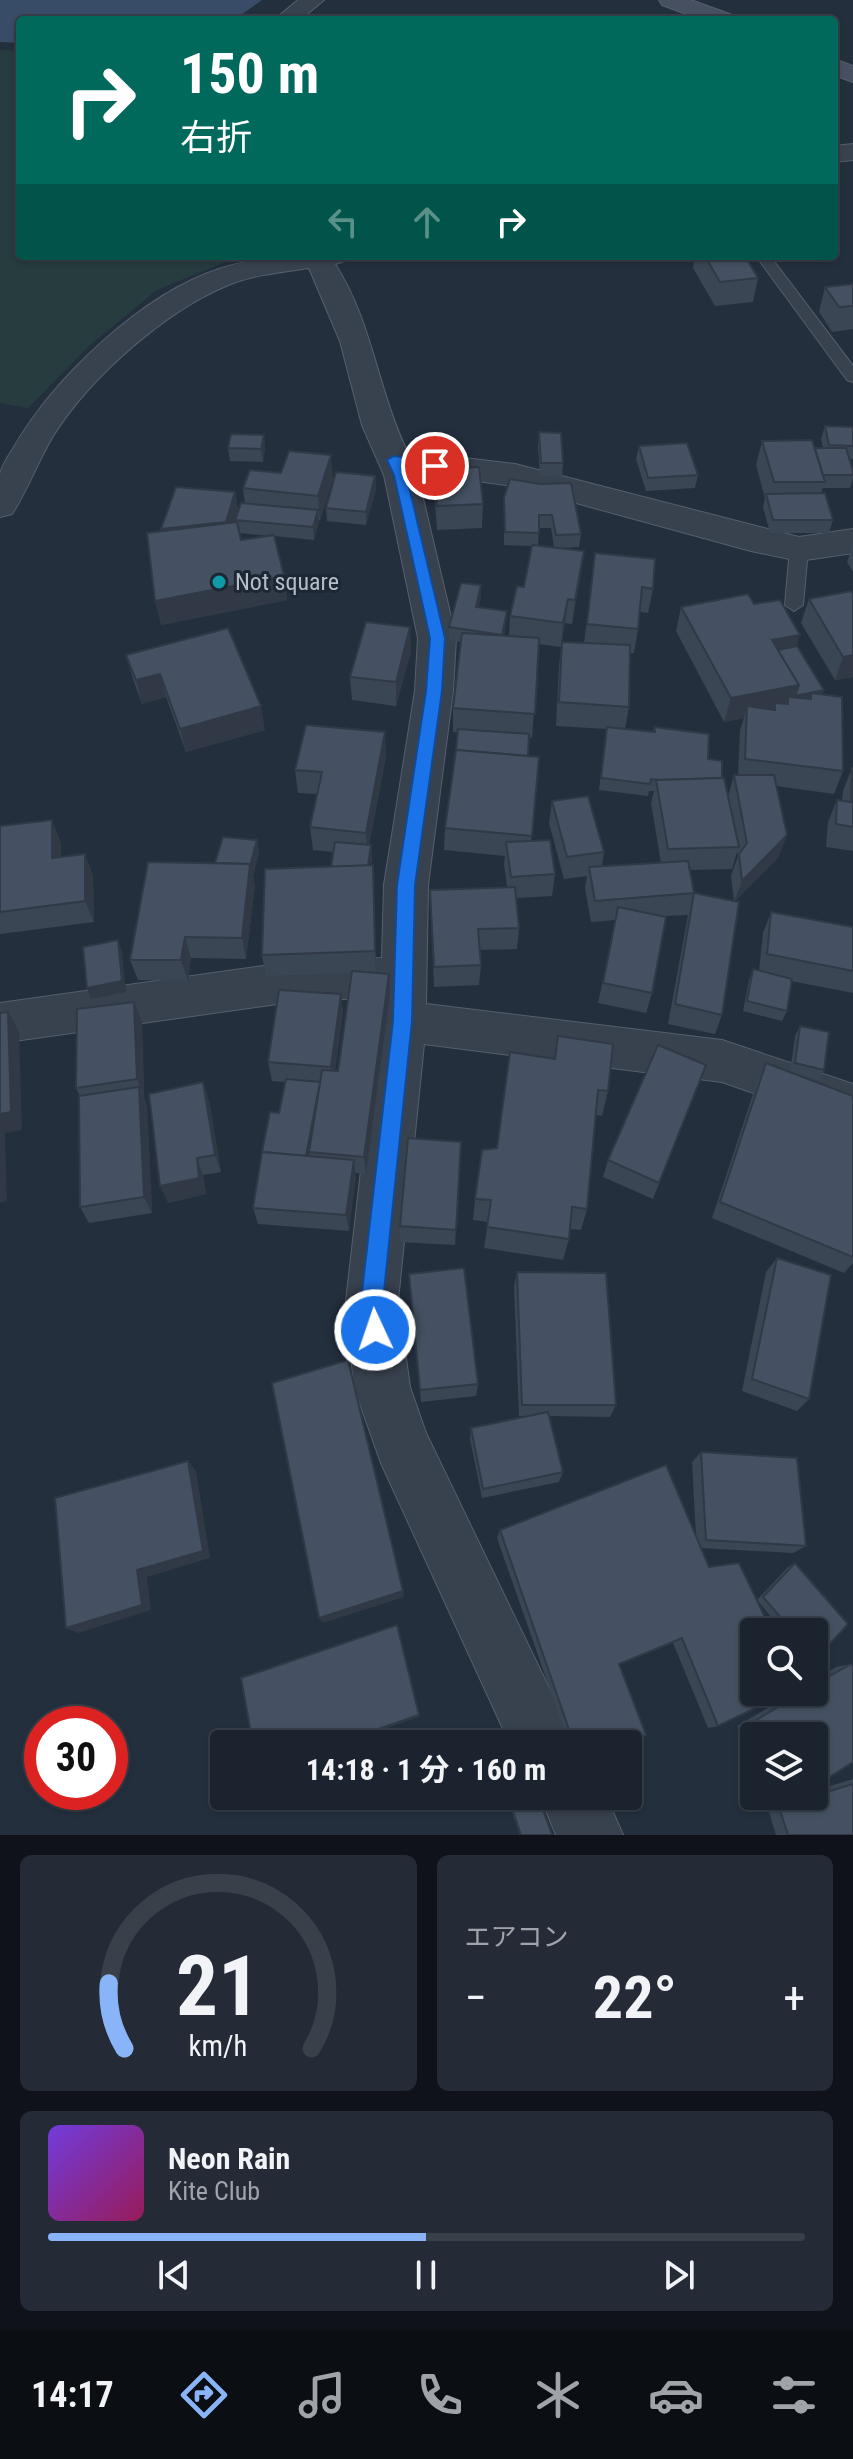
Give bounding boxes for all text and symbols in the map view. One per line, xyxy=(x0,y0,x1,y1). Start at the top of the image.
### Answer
text: 150 m xyxy=(180,41,319,107)
icon: right xyxy=(48,48,152,152)
text: 右折 xyxy=(180,117,252,159)
icon: left xyxy=(321,200,365,244)
icon: ahead xyxy=(405,200,449,244)
icon: right xyxy=(489,200,533,244)
pin xyxy=(401,432,469,500)
icon: arrive xyxy=(413,444,457,488)
place label: Not square xyxy=(235,568,339,596)
marker: Not square xyxy=(210,573,228,591)
position arrow xyxy=(333,1288,417,1372)
map controls xyxy=(740,1618,828,1810)
button: search xyxy=(740,1618,828,1706)
speed limit sign: 30 xyxy=(24,1706,128,1810)
button: layers xyxy=(740,1722,828,1810)
text: 14:18 · 1 分 · 160 m xyxy=(306,1752,546,1787)
text: エアコン xyxy=(465,1922,569,1952)
text: 21 xyxy=(176,1938,260,2035)
text: 22° xyxy=(593,1962,677,2033)
text: − xyxy=(465,1972,487,2024)
text: + xyxy=(783,1972,805,2024)
text: km/h xyxy=(189,2029,248,2063)
text: Neon Rain xyxy=(168,2141,290,2176)
text: Kite Club xyxy=(168,2176,260,2206)
icon: previous xyxy=(152,2253,196,2297)
icon: pause xyxy=(404,2253,448,2297)
icon: next xyxy=(657,2253,701,2297)
icon: directions xyxy=(176,2367,232,2423)
icon: music xyxy=(294,2367,350,2423)
icon: phone xyxy=(412,2367,468,2423)
icon: climate xyxy=(530,2367,586,2423)
icon: car xyxy=(648,2367,704,2423)
icon: filters xyxy=(766,2367,822,2423)
text: 14:17 xyxy=(31,2374,114,2416)

